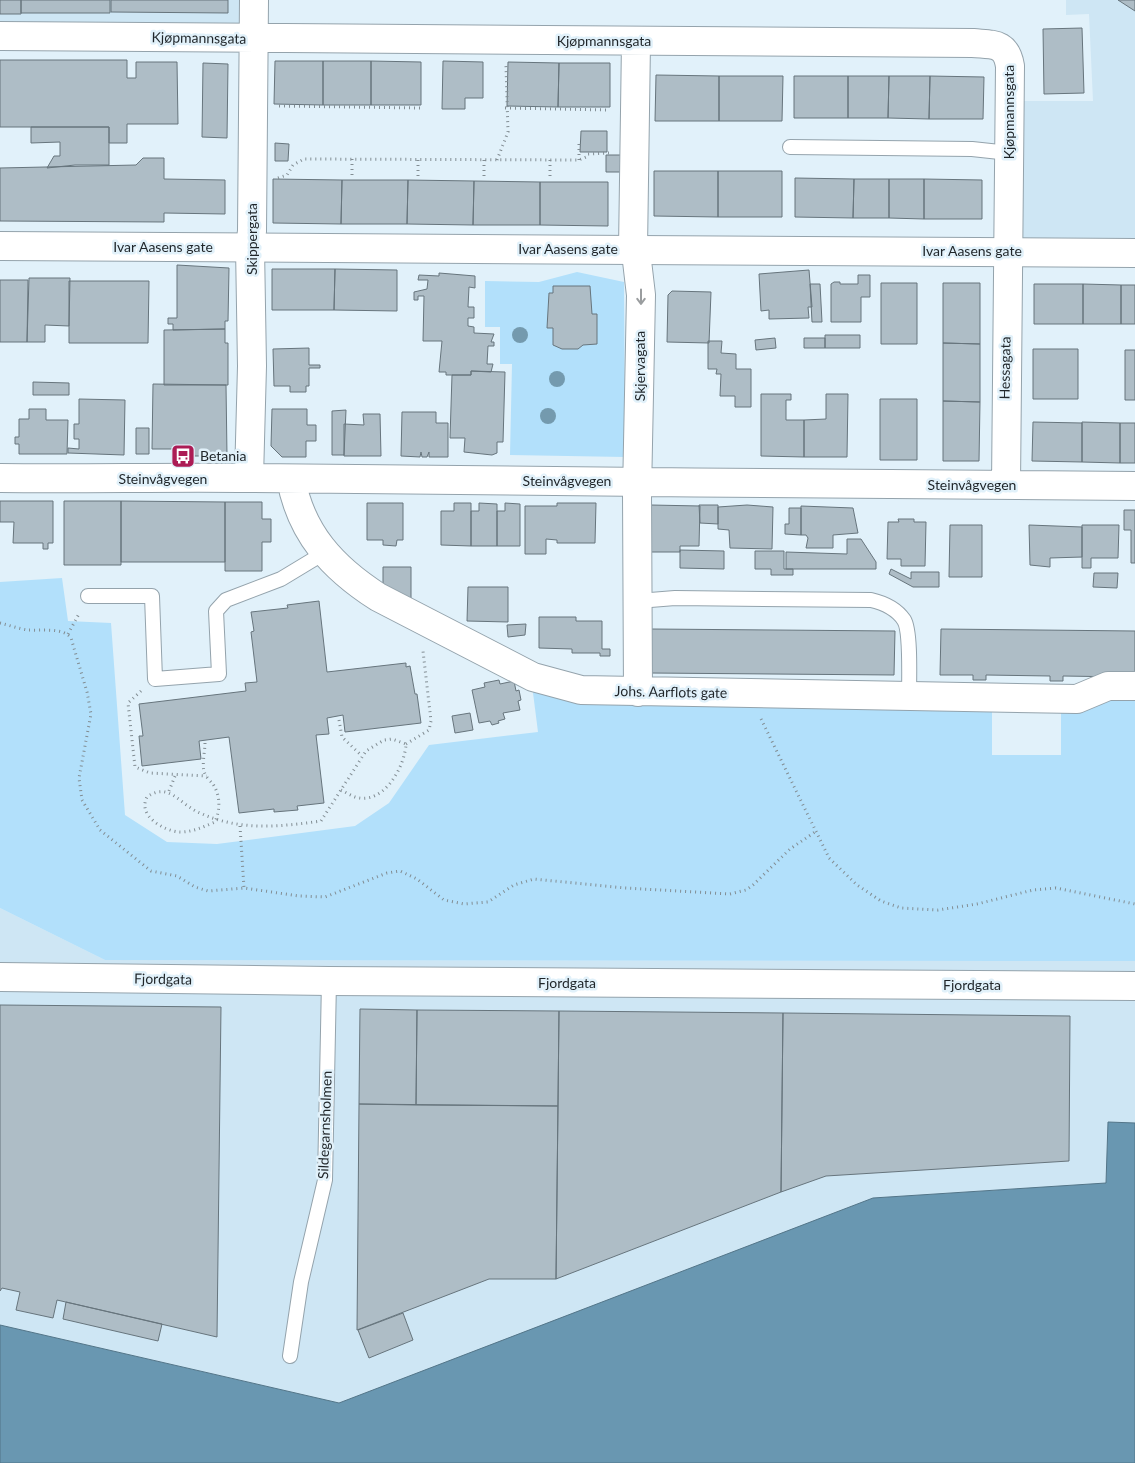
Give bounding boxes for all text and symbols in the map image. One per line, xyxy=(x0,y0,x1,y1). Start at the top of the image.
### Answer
street label: Kjøpmannsgata xyxy=(152,28,247,47)
street label: Kjøpmannsgata xyxy=(557,32,651,49)
street label: Kjøpmannsgata xyxy=(1000,65,1017,159)
street label: Skippergata xyxy=(243,203,260,275)
street label: Ivar Aasens gate xyxy=(113,238,213,255)
street label: Ivar Aasens gate xyxy=(518,240,618,257)
street label: Ivar Aasens gate xyxy=(922,242,1022,259)
one-way arrow xyxy=(636,288,646,305)
street label: Skjervagata xyxy=(631,331,648,401)
street label: Hessagata xyxy=(995,336,1014,400)
bus stop icon: Betania xyxy=(170,443,196,469)
place label: Betania xyxy=(200,447,246,464)
street label: Steinvågvegen xyxy=(119,470,207,487)
street label: Steinvågvegen xyxy=(523,472,611,489)
street label: Steinvågvegen xyxy=(928,476,1016,493)
street label: Johs. Aarflots gate xyxy=(615,682,727,701)
street label: Fjordgata xyxy=(134,969,192,988)
street label: Fjordgata xyxy=(538,974,596,991)
street label: Fjordgata xyxy=(943,976,1001,993)
street label: Sildegarnsholmen xyxy=(314,1071,335,1179)

